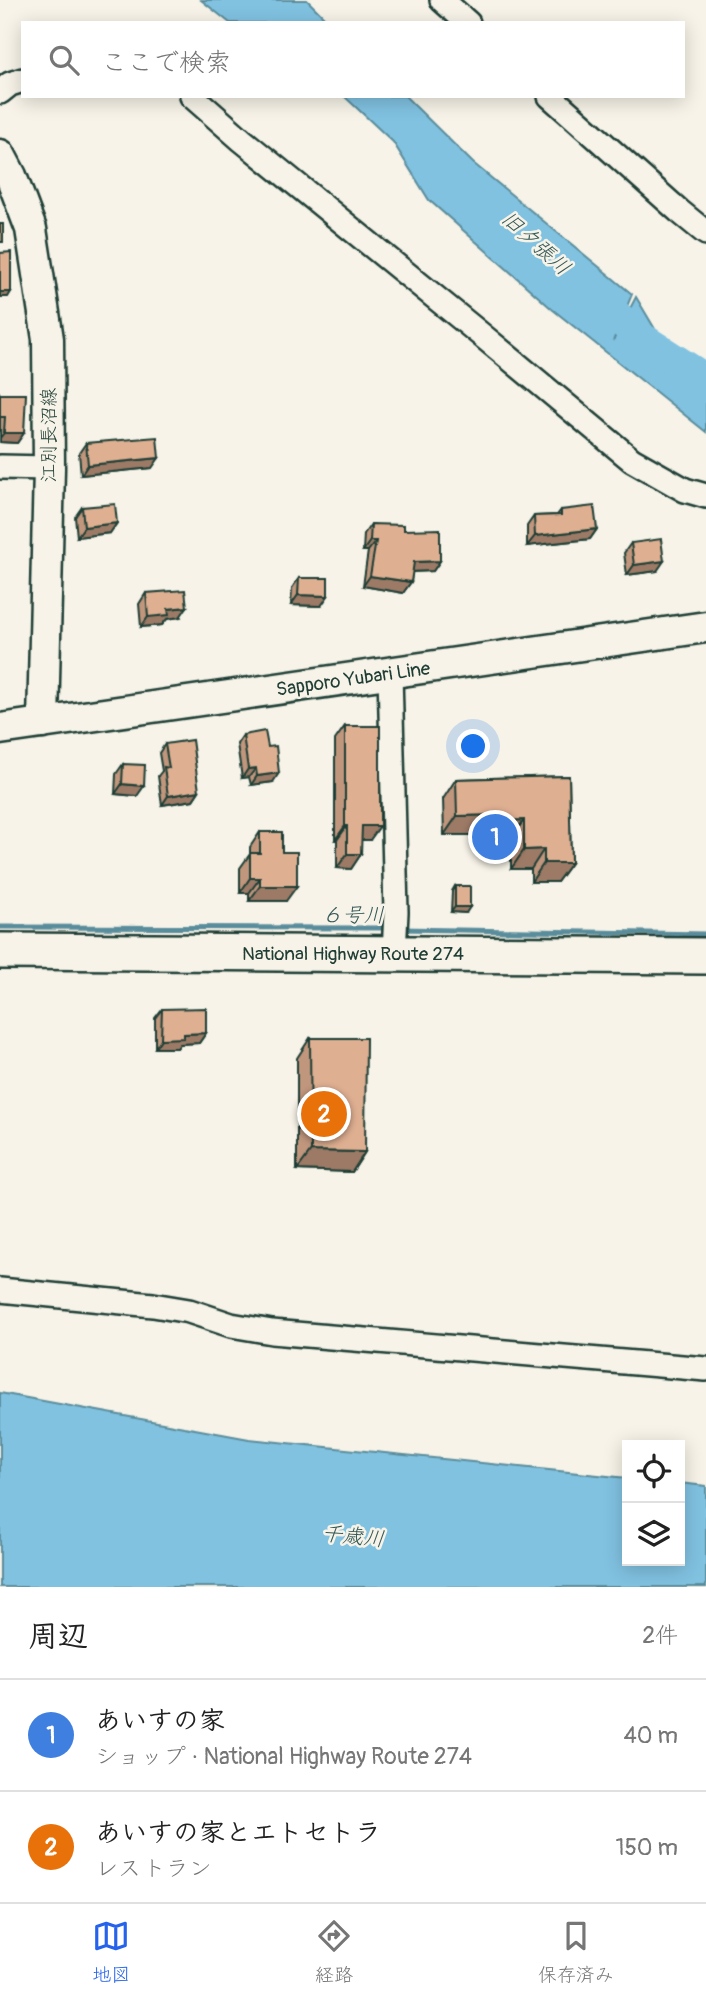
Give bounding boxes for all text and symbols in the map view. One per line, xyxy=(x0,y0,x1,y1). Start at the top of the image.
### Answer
search box xyxy=(21,21,685,98)
icon: search xyxy=(45,41,83,79)
text: ここで検索 xyxy=(101,47,231,79)
water label: 旧夕張川 xyxy=(495,205,576,282)
street label: 江別長沼線 xyxy=(37,387,61,483)
street label: Sapporo Yubari Line xyxy=(275,656,432,702)
your location xyxy=(456,729,490,763)
pin: 1 xyxy=(472,811,518,863)
water label: ６号川 xyxy=(322,902,385,929)
street label: National Highway Route 274 xyxy=(242,942,464,966)
pin: 2 xyxy=(301,1088,347,1140)
map controls xyxy=(622,1440,685,1566)
button: locate xyxy=(622,1440,685,1503)
button: layers xyxy=(622,1503,685,1566)
water label: 千歳川 xyxy=(320,1520,386,1553)
text: 周辺 xyxy=(28,1618,88,1655)
text: 2件 xyxy=(642,1621,678,1650)
text: あいすの家 xyxy=(95,1705,225,1737)
text: 1 xyxy=(47,1721,56,1750)
text: 40 m xyxy=(624,1721,678,1750)
text: ショップ · National Highway Route 274 xyxy=(95,1742,472,1771)
text: あいすの家とエトセトラ xyxy=(95,1817,381,1849)
text: 2 xyxy=(45,1833,57,1862)
text: 150 m xyxy=(615,1833,678,1862)
text: レストラン xyxy=(95,1854,212,1883)
tab: 地図 xyxy=(92,1917,130,1987)
tab: 経路 xyxy=(315,1917,353,1987)
tab: 保存済み xyxy=(538,1917,614,1987)

